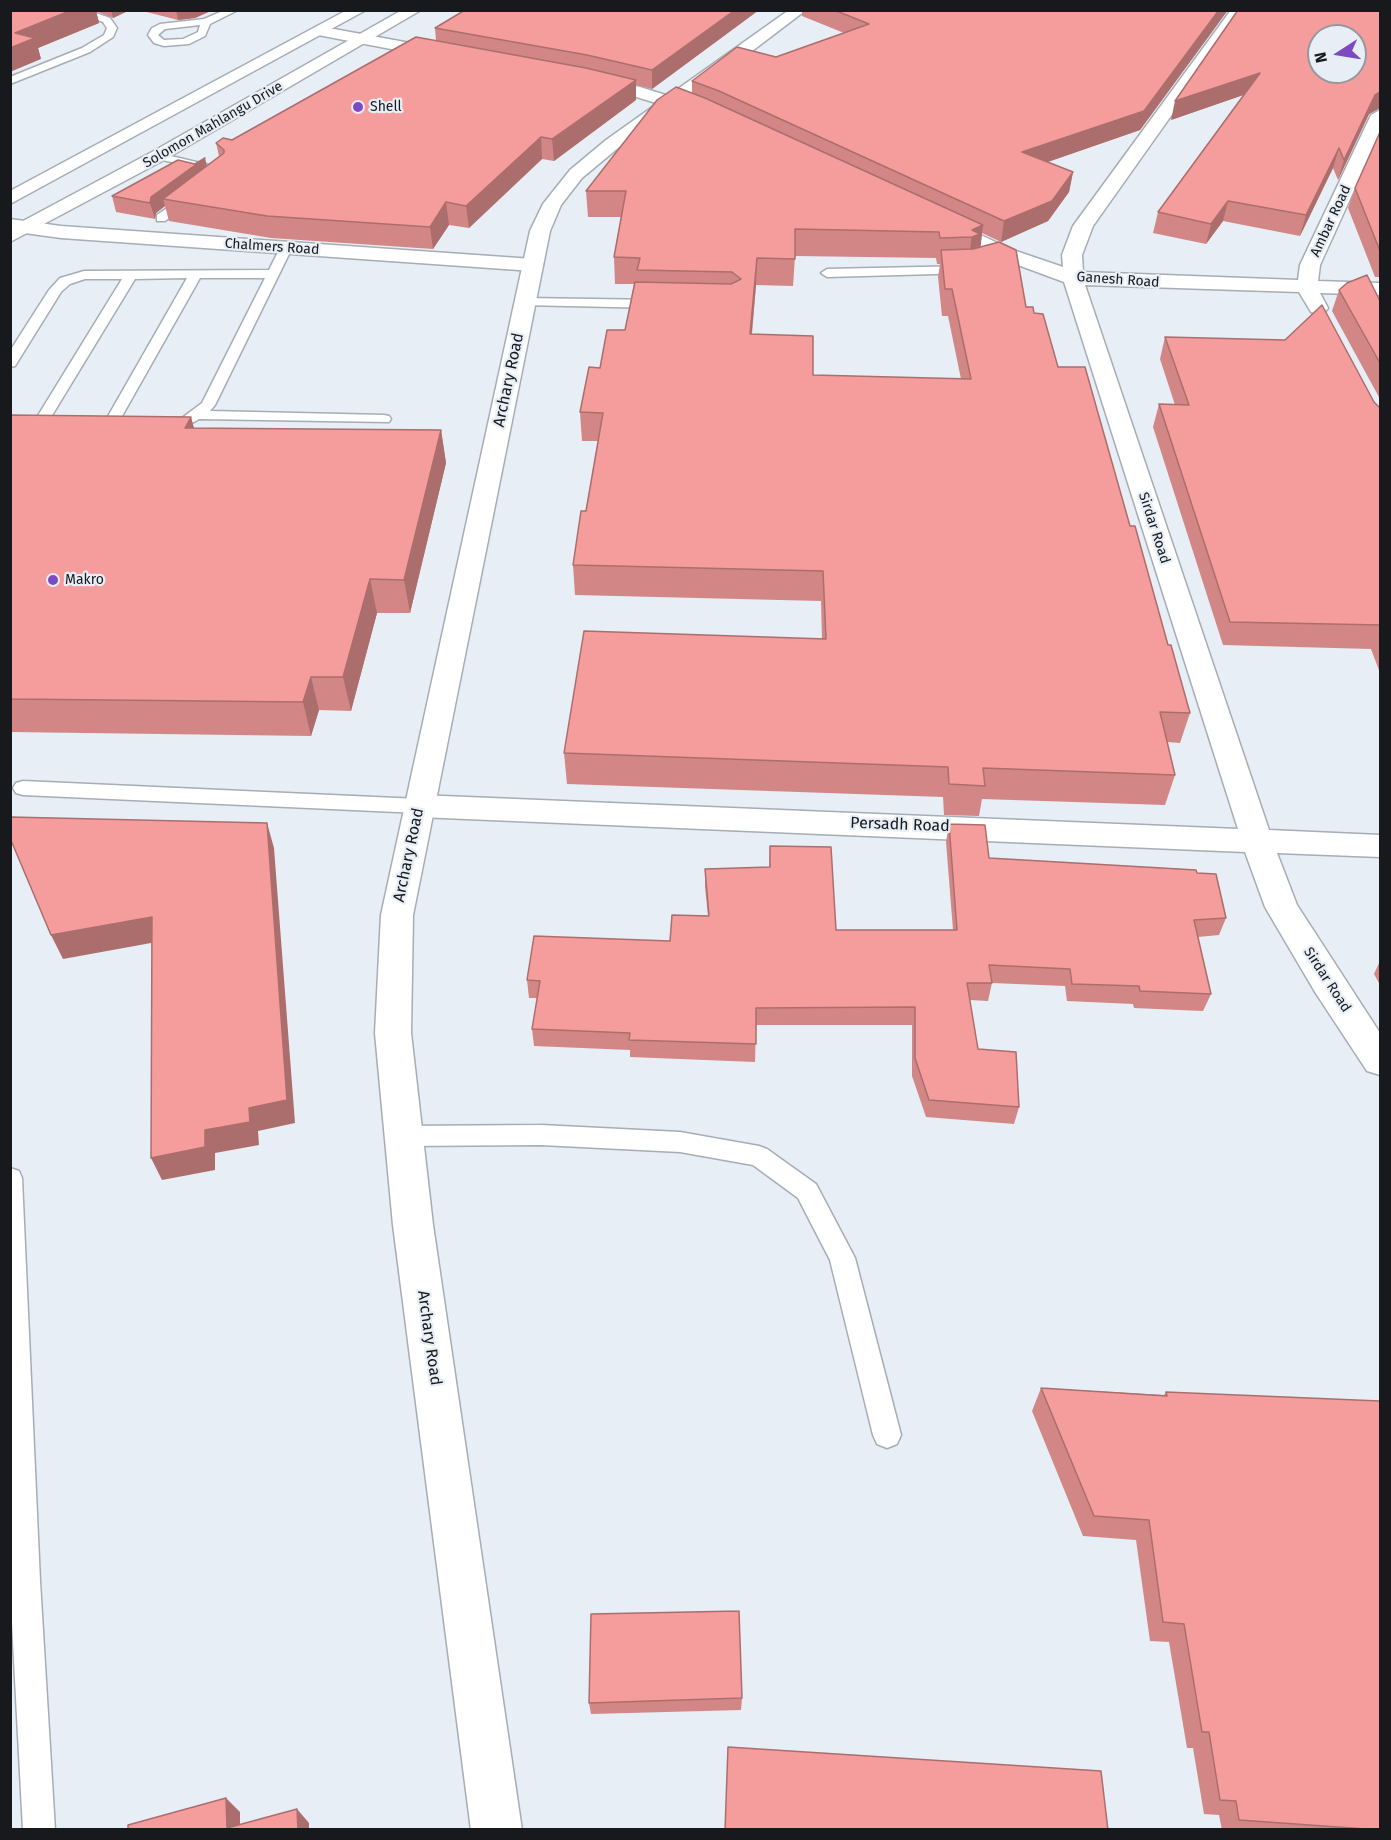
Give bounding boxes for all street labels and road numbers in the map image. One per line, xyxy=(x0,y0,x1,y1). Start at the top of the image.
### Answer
street label: Solomon Mahlangu Drive xyxy=(140,78,286,172)
street label: Ambar Road xyxy=(1307,182,1355,260)
street label: Chalmers Road xyxy=(224,235,320,259)
street label: Ganesh Road xyxy=(1076,269,1160,291)
street label: Archary Road xyxy=(490,331,528,429)
street label: Sirdar Road xyxy=(1135,490,1173,566)
street label: Archary Road xyxy=(390,806,428,904)
street label: Persadh Road xyxy=(850,814,950,836)
street label: Sirdar Road xyxy=(1300,944,1354,1016)
street label: Archary Road xyxy=(413,1289,445,1387)

